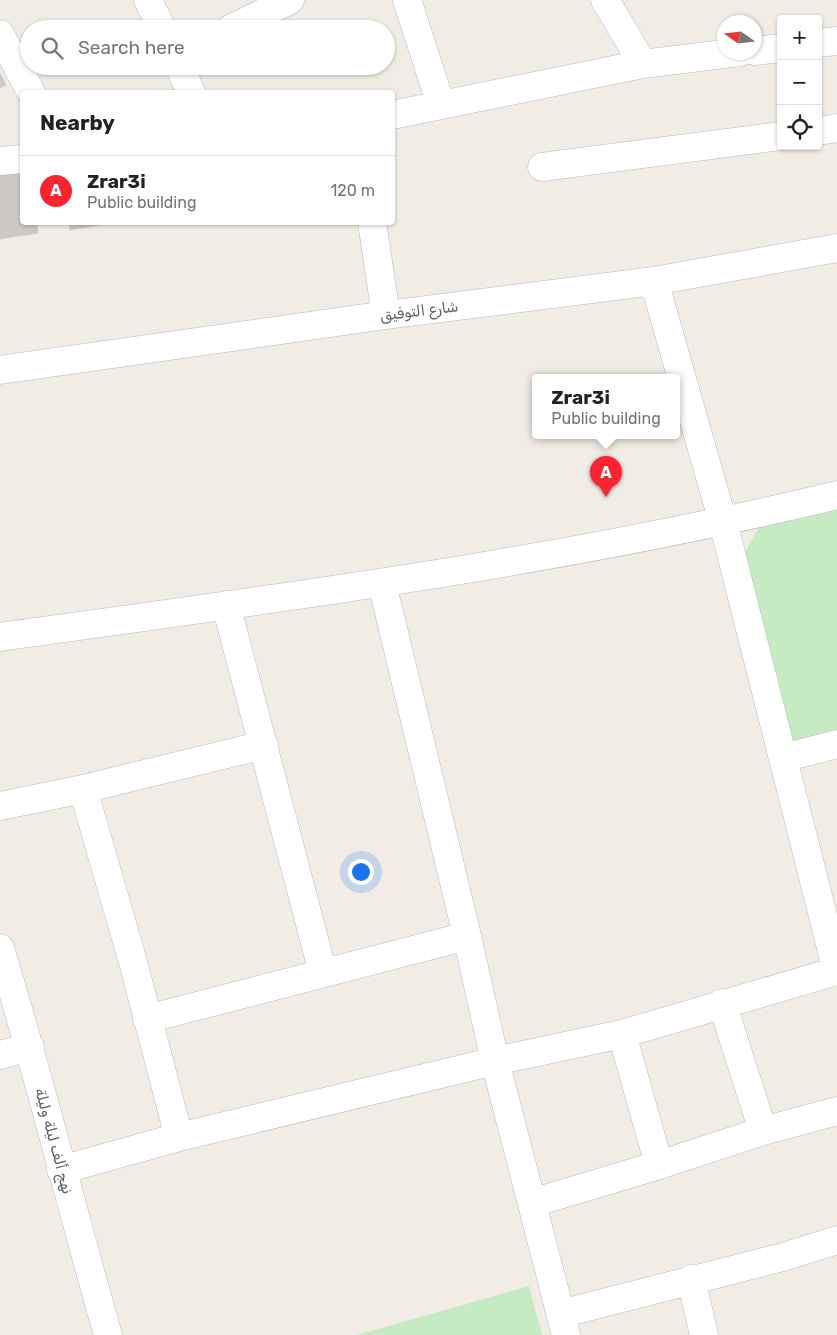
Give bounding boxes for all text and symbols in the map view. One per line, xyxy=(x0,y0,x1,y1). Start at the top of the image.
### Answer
north arrow xyxy=(717,15,762,60)
map controls xyxy=(777,15,822,150)
button: + xyxy=(777,15,822,60)
search box xyxy=(20,20,395,75)
icon: search xyxy=(38,34,66,62)
text: Search here xyxy=(78,36,185,59)
button: − xyxy=(777,60,822,105)
button: locate xyxy=(777,105,822,150)
text: Nearby xyxy=(40,110,115,135)
text: Zrar3i xyxy=(87,170,146,193)
text: A xyxy=(50,181,62,200)
text: 120 m xyxy=(330,181,375,200)
text: Public building xyxy=(87,193,197,212)
street label: شارع التوفيق xyxy=(379,297,460,327)
popup xyxy=(532,374,680,439)
text: Zrar3i xyxy=(551,386,610,409)
text: Public building xyxy=(551,409,661,428)
pin: A xyxy=(590,456,622,497)
your location xyxy=(348,859,374,885)
street label: نهج ألف ليلة وليلة xyxy=(29,1086,77,1196)

